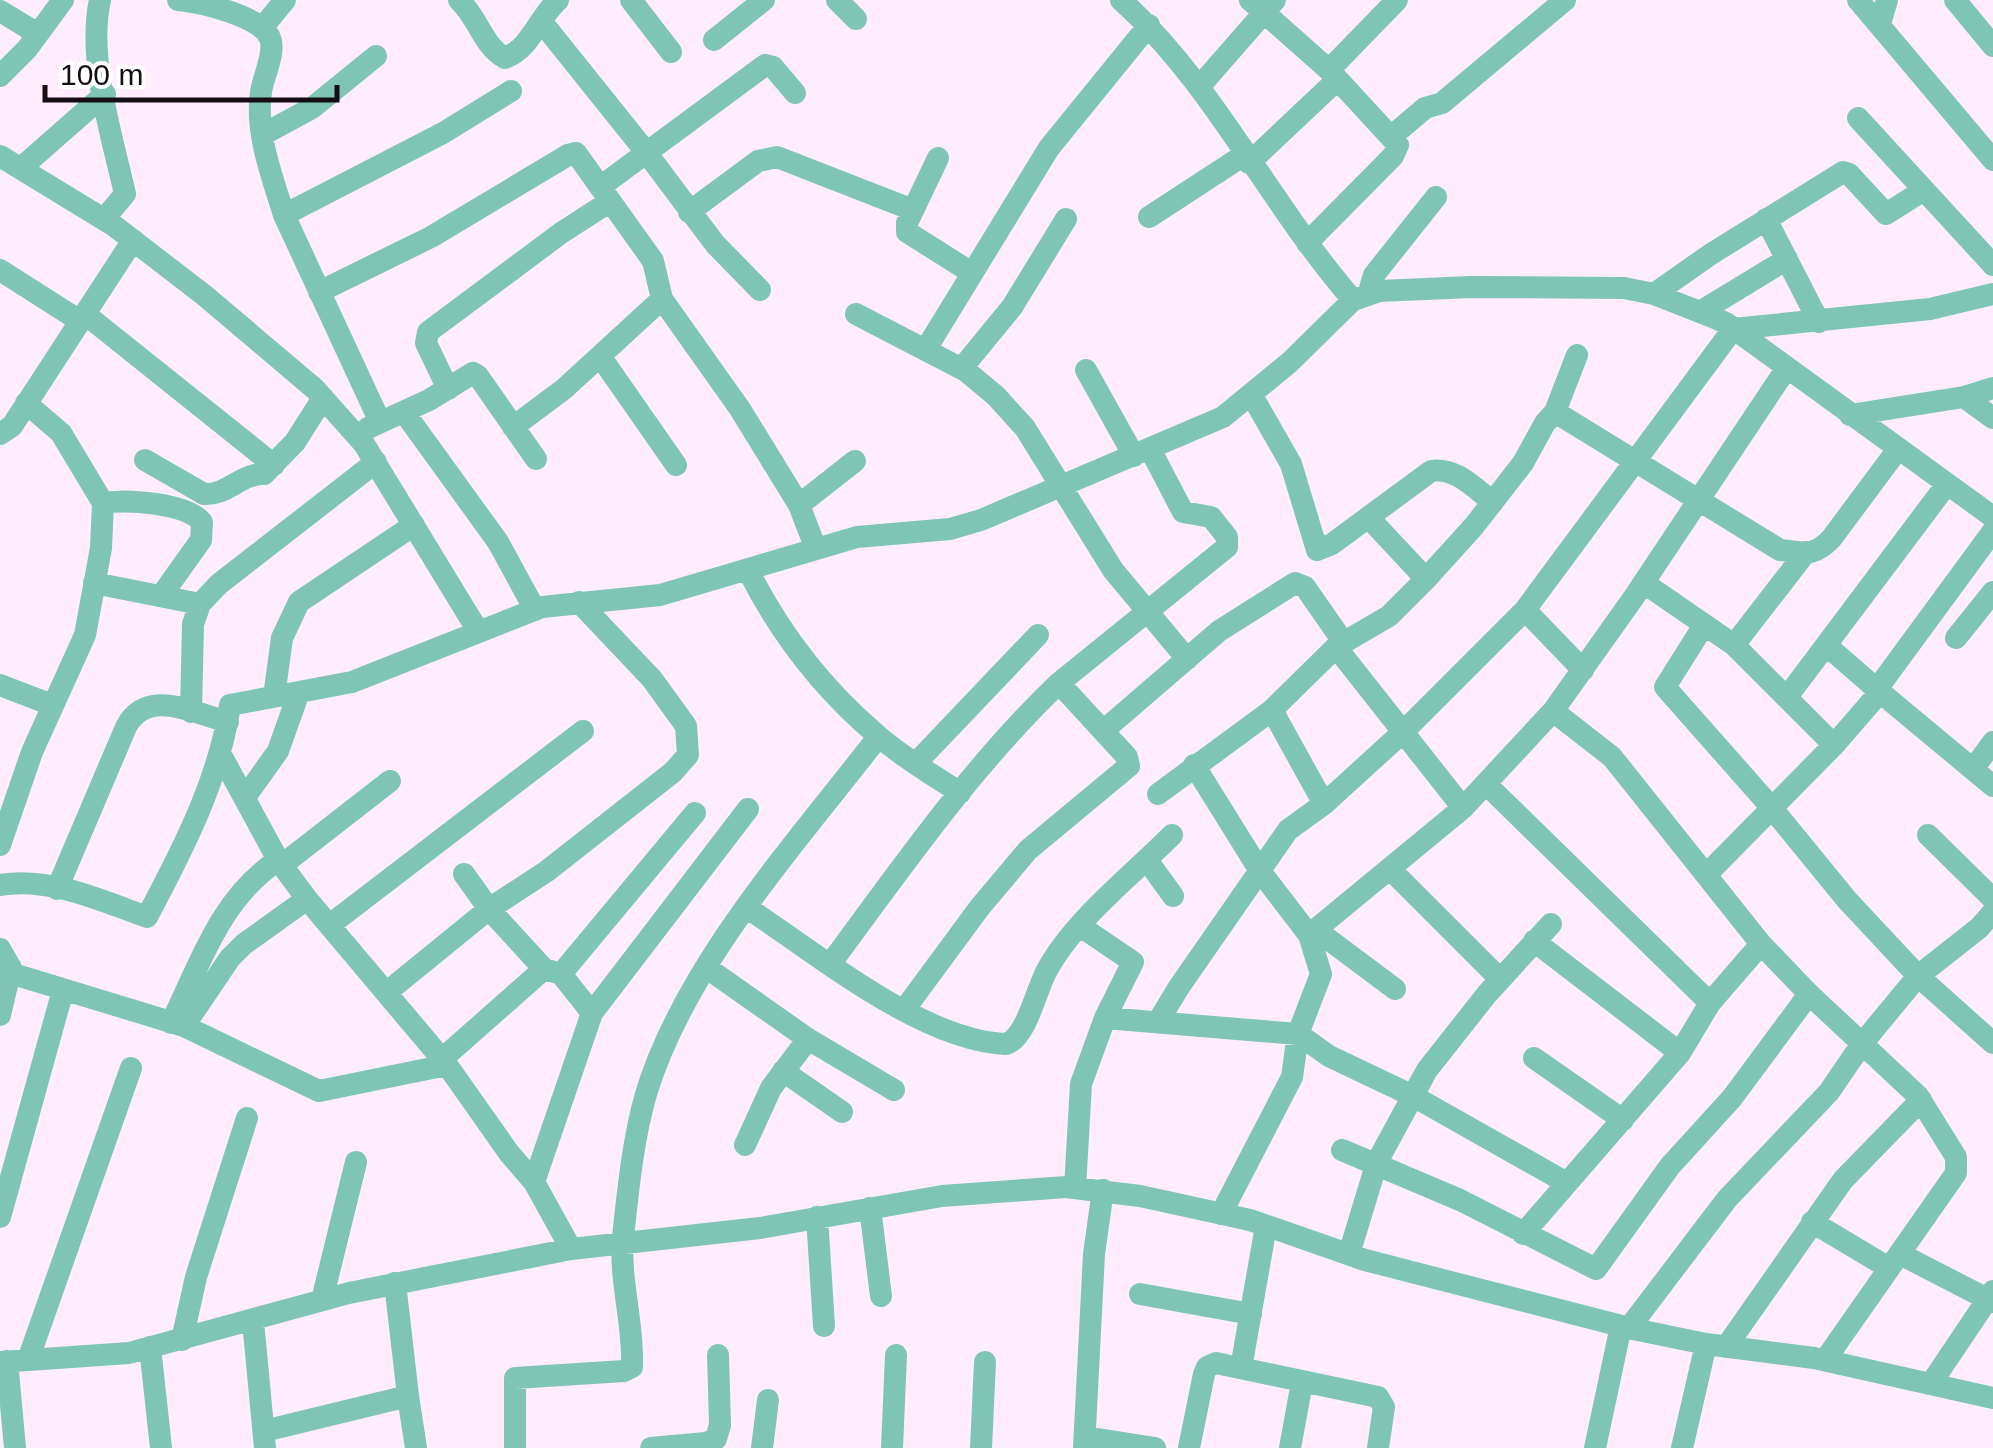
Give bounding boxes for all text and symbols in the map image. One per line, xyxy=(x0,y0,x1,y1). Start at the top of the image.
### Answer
scale bar xyxy=(45,40,338,102)
text: 100 m xyxy=(60,58,143,91)

